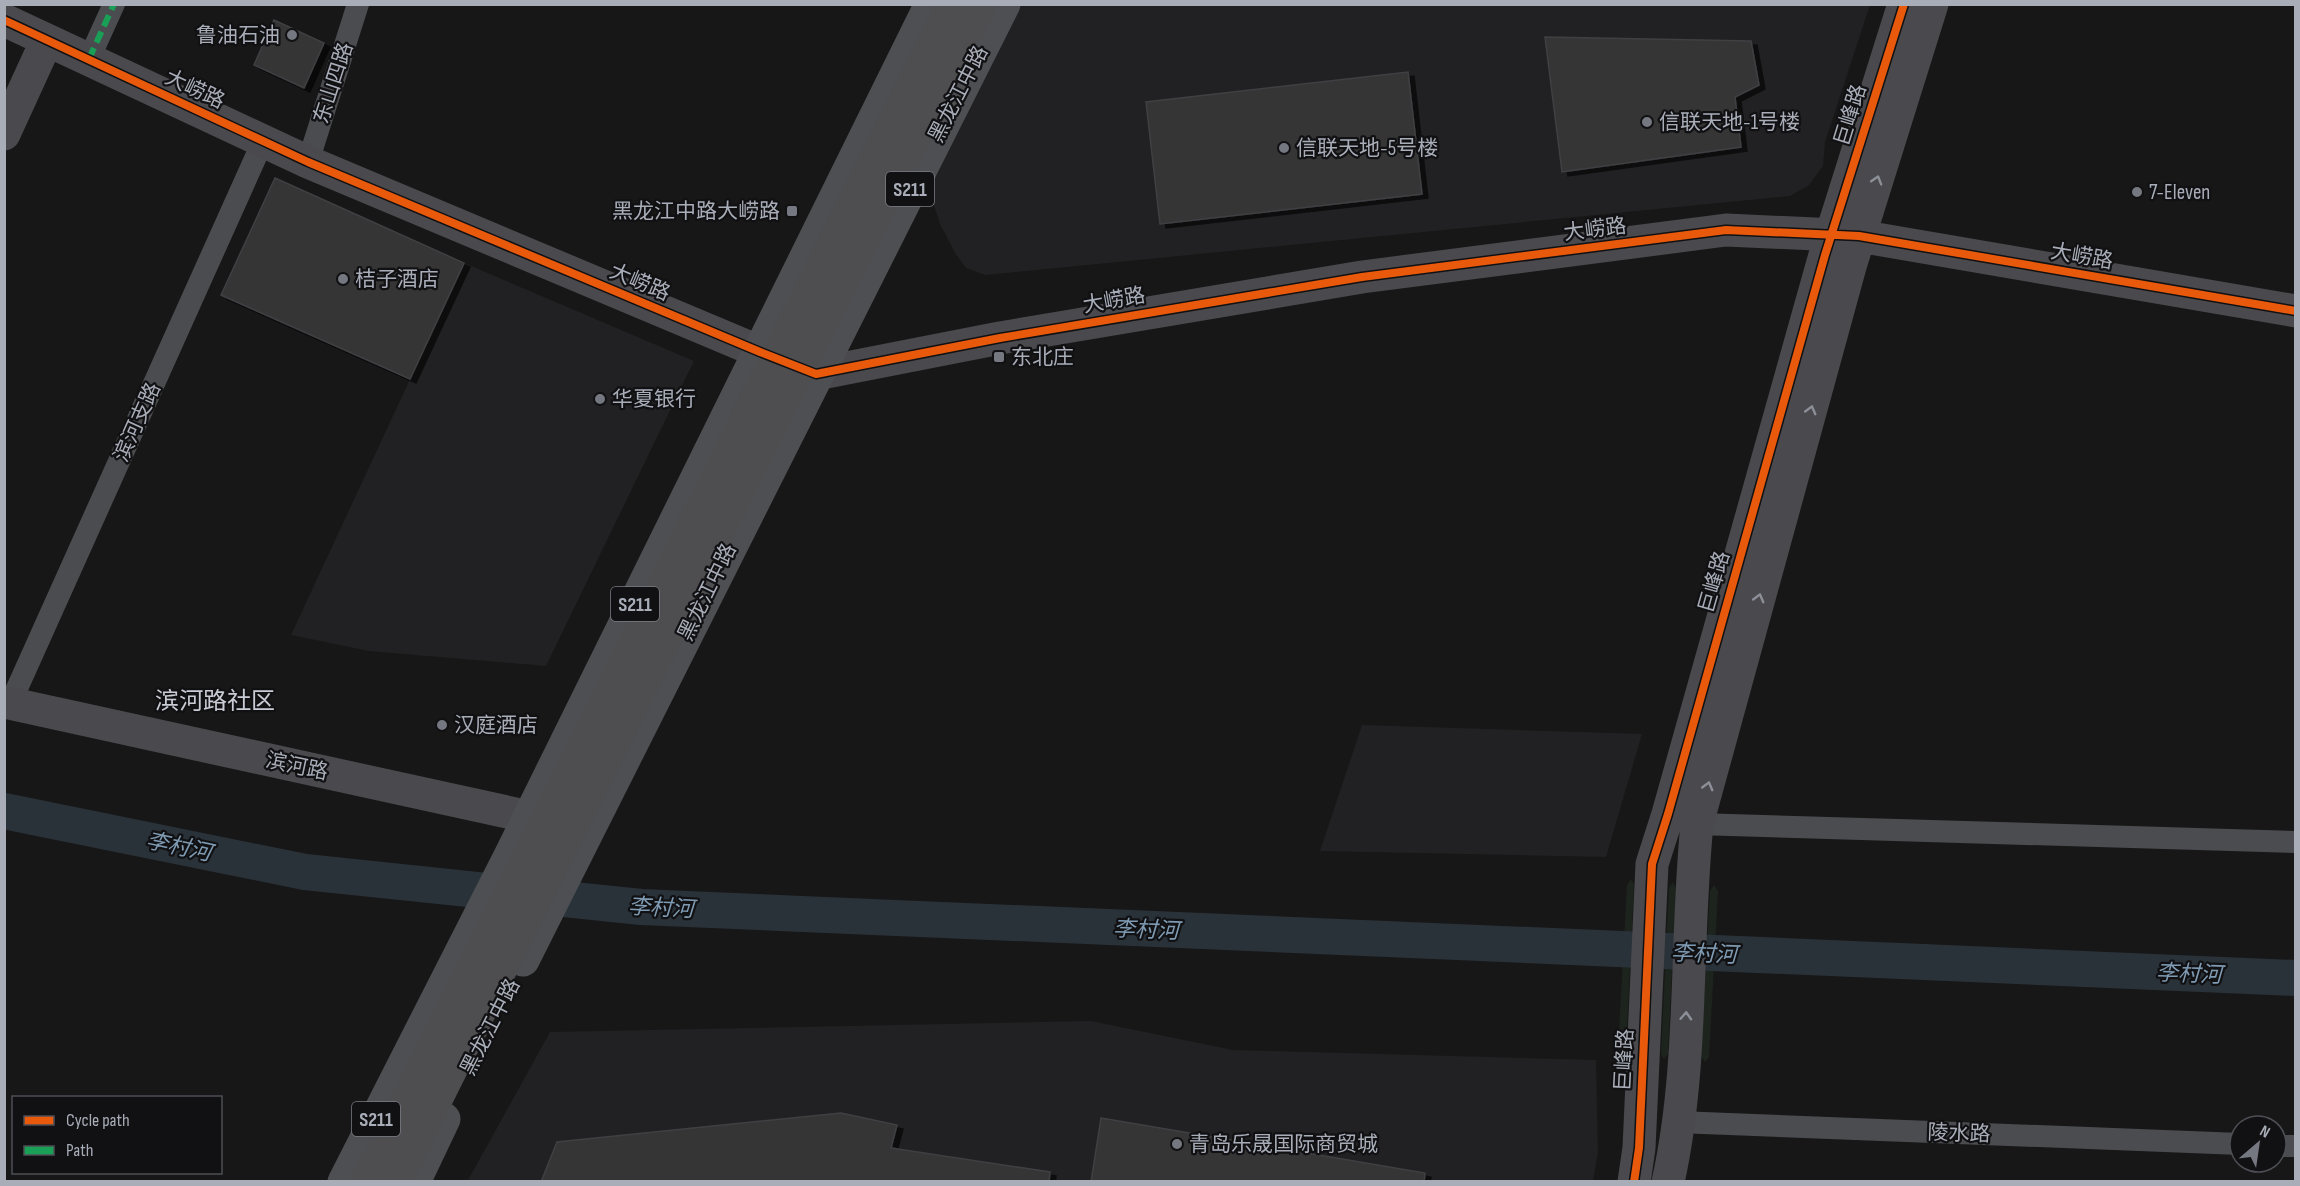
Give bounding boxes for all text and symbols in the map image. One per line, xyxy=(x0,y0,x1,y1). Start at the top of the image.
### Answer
place label: 鲁油石油 xyxy=(196,23,280,48)
marker: 鲁油石油 xyxy=(285,28,299,42)
street label: 东山四路 xyxy=(309,39,358,127)
street label: 黑龙江中路 xyxy=(923,42,993,147)
street label: 大崂路 xyxy=(161,65,229,114)
street label: 巨峰路 xyxy=(1829,81,1872,149)
place label: 信联天地-1号楼 xyxy=(1659,110,1800,135)
marker: 信联天地-1号楼 xyxy=(1640,115,1654,129)
place label: 信联天地-5号楼 xyxy=(1296,136,1438,161)
marker: 信联天地-5号楼 xyxy=(1277,141,1291,155)
road number: S211 xyxy=(886,172,934,206)
one-way arrow xyxy=(1870,175,1882,186)
place label: 7-Eleven xyxy=(2149,180,2210,205)
marker: 7-Eleven xyxy=(2130,185,2144,199)
place label: 黑龙江中路大崂路 xyxy=(612,199,780,224)
marker: 黑龙江中路大崂路 xyxy=(785,204,799,218)
street label: 大崂路 xyxy=(1562,213,1628,246)
street label: 大崂路 xyxy=(2049,239,2115,274)
street label: 大崂路 xyxy=(606,259,674,306)
place label: 桔子酒店 xyxy=(355,267,439,292)
marker: 桔子酒店 xyxy=(336,272,350,286)
street label: 大崂路 xyxy=(1081,283,1147,318)
place label: 东北庄 xyxy=(1011,345,1074,370)
marker: 东北庄 xyxy=(992,350,1006,364)
street label: 滨河支路 xyxy=(109,379,166,466)
place label: 华夏银行 xyxy=(612,387,696,412)
marker: 华夏银行 xyxy=(593,392,607,406)
one-way arrow xyxy=(1803,405,1816,415)
street label: 黑龙江中路 xyxy=(673,540,742,645)
street label: 巨峰路 xyxy=(1694,548,1735,616)
road number: S211 xyxy=(611,587,659,621)
one-way arrow xyxy=(1752,593,1764,604)
district label: 滨河路社区 xyxy=(155,687,275,716)
place label: 汉庭酒店 xyxy=(454,713,538,738)
marker: 汉庭酒店 xyxy=(435,718,449,732)
street label: 滨河路 xyxy=(263,748,330,785)
one-way arrow xyxy=(1700,781,1713,791)
water label: 李村河 xyxy=(144,827,218,868)
water label: 李村河 xyxy=(627,893,699,924)
water label: 李村河 xyxy=(1112,916,1183,945)
water label: 李村河 xyxy=(1670,940,1741,969)
water label: 李村河 xyxy=(2155,960,2226,989)
street label: 黑龙江中路 xyxy=(455,975,525,1080)
one-way arrow xyxy=(1680,1012,1693,1021)
street label: 巨峰路 xyxy=(1610,1028,1639,1092)
legend xyxy=(12,1096,222,1174)
road number: S211 xyxy=(352,1102,400,1136)
text: Cycle path xyxy=(66,1110,130,1131)
north arrow xyxy=(2228,1114,2288,1174)
street label: 陵水路 xyxy=(1927,1120,1991,1147)
text: N xyxy=(2256,1122,2273,1143)
place label: 青岛乐晟国际商贸城 xyxy=(1189,1132,1378,1157)
marker: 青岛乐晟国际商贸城 xyxy=(1170,1137,1184,1151)
text: Path xyxy=(66,1140,94,1161)

